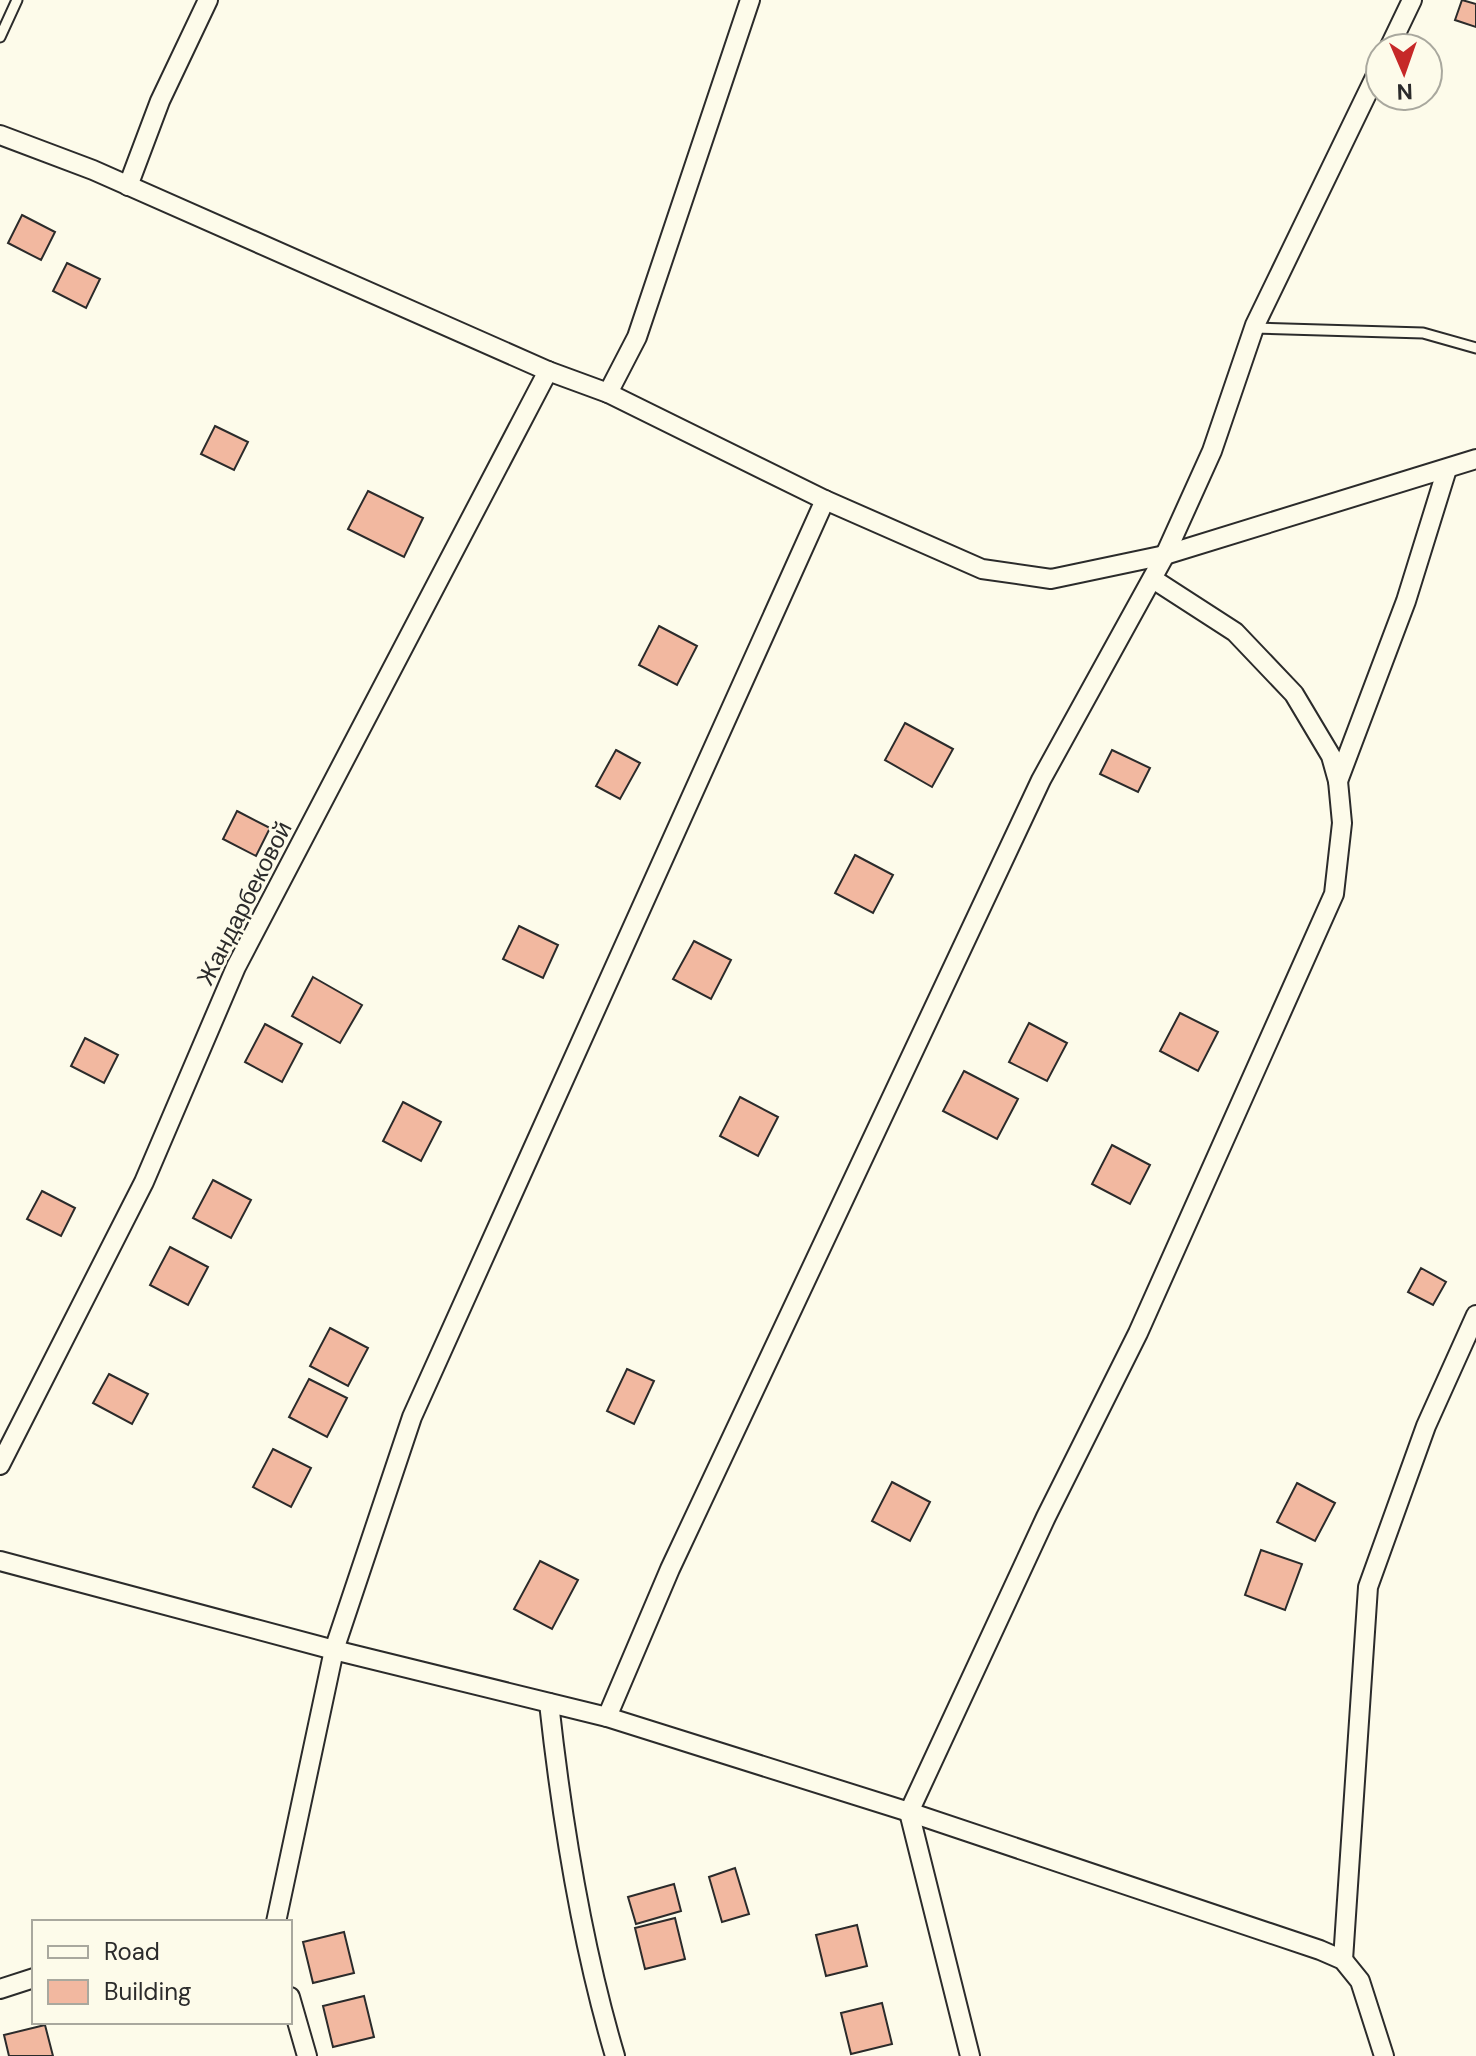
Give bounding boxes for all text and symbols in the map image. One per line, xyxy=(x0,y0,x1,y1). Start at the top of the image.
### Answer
north arrow xyxy=(1364,32,1444,112)
text: N xyxy=(1396,77,1413,106)
street label: Жандарбековой xyxy=(189,816,299,990)
legend xyxy=(32,1920,292,2024)
text: Road xyxy=(104,1936,160,1967)
text: Building xyxy=(104,1976,191,2007)

